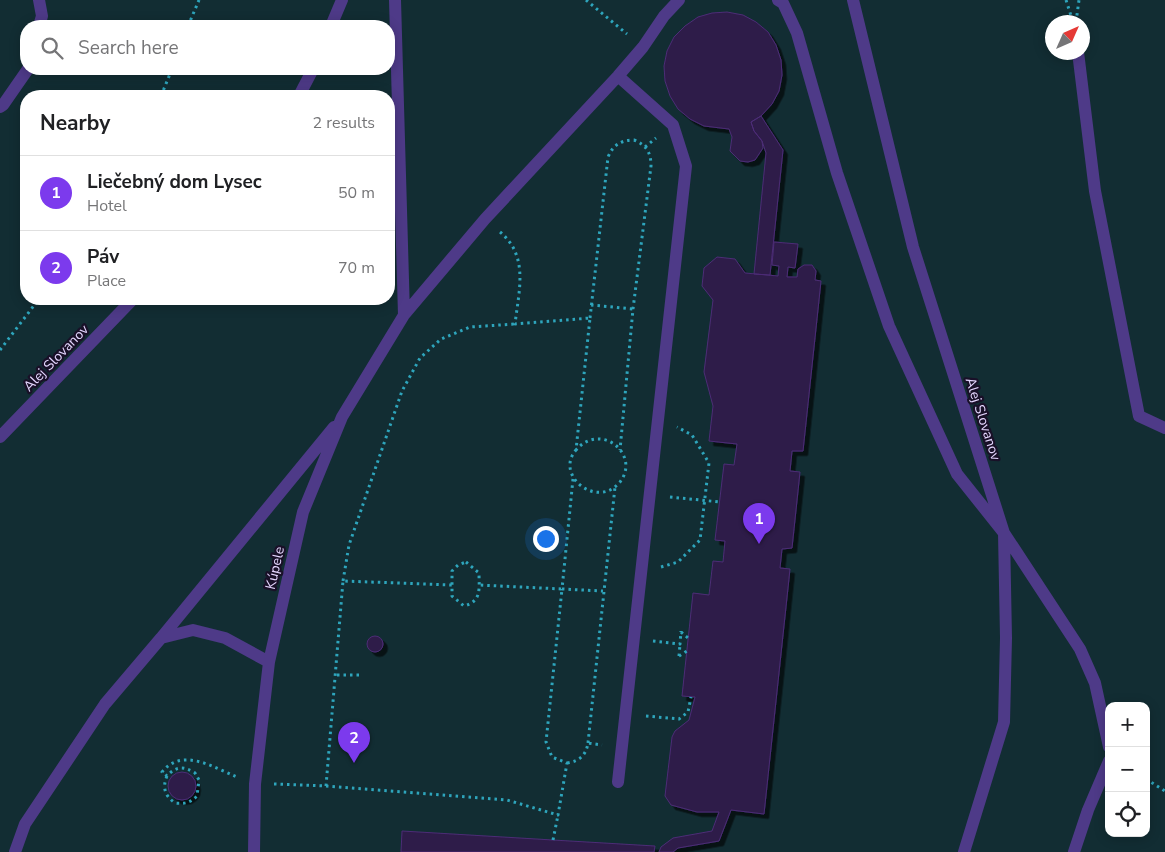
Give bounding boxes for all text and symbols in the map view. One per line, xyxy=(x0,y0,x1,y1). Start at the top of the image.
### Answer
north arrow xyxy=(1045,15,1090,60)
search box xyxy=(20,20,395,75)
icon: search xyxy=(38,34,66,62)
text: Search here xyxy=(78,35,179,61)
text: Nearby xyxy=(40,109,110,137)
text: 2 results xyxy=(313,112,375,134)
text: Liečebný dom Lysec xyxy=(87,169,262,195)
text: 1 xyxy=(51,182,61,204)
text: 50 m xyxy=(338,182,375,204)
text: Hotel xyxy=(87,195,127,217)
text: Páv xyxy=(87,244,119,270)
text: 2 xyxy=(51,257,61,279)
text: 70 m xyxy=(338,257,375,279)
text: Place xyxy=(87,270,126,292)
street label: Alej Slovanov xyxy=(19,320,93,396)
street label: Alej Slovanov xyxy=(961,375,1006,464)
pin: 1 xyxy=(743,503,775,544)
your location xyxy=(533,526,559,552)
street label: Kúpele xyxy=(261,545,289,591)
map controls xyxy=(1105,702,1150,837)
button: + xyxy=(1105,702,1150,747)
pin: 2 xyxy=(338,722,370,763)
button: − xyxy=(1105,747,1150,792)
button: locate xyxy=(1105,792,1150,837)

